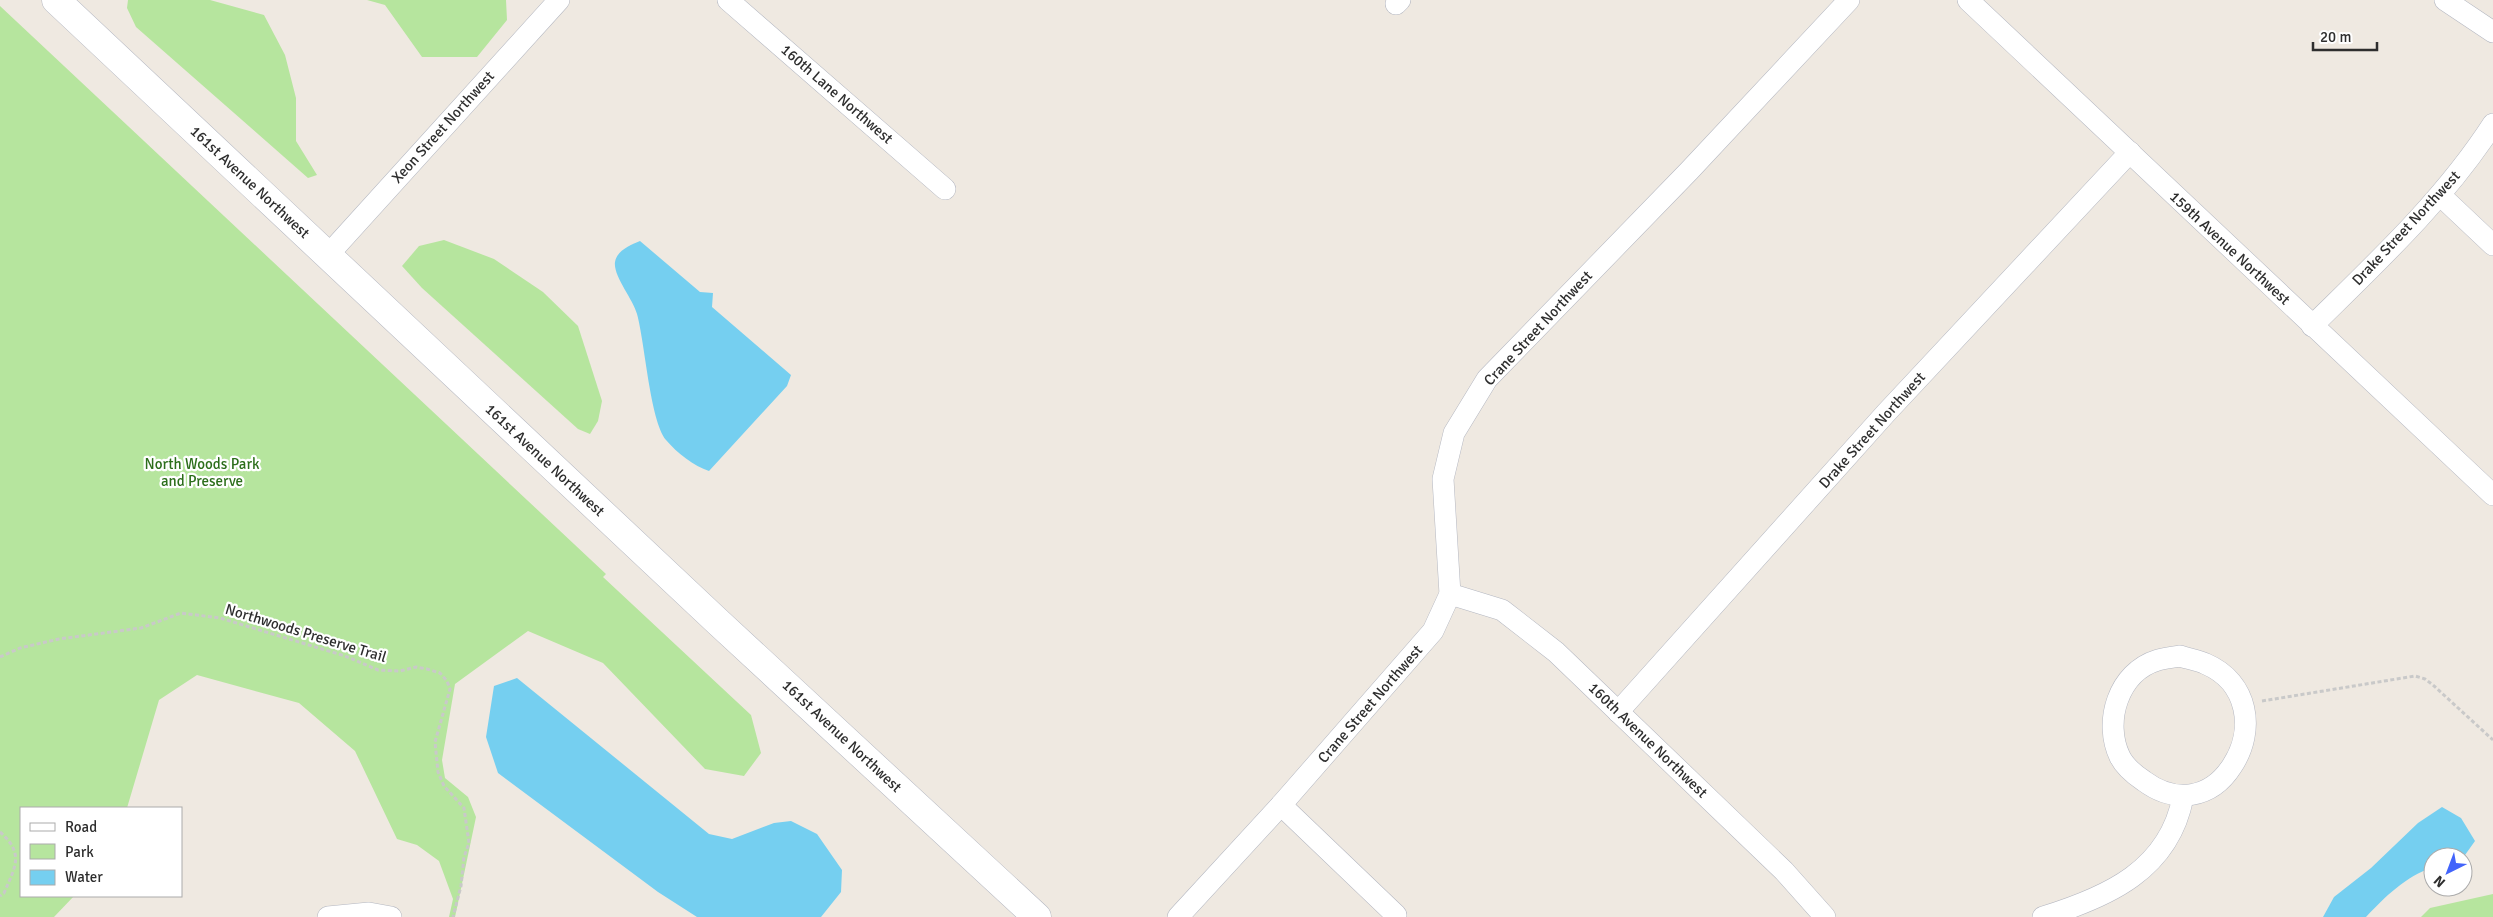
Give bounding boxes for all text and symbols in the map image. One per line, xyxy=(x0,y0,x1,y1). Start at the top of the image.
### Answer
scale bar xyxy=(2313,20,2377,52)
text: 20 m xyxy=(2320,28,2351,46)
street label: 160th Lane Northwest xyxy=(777,41,897,147)
street label: Xeon Street Northwest xyxy=(388,67,498,187)
street label: 161st Avenue Northwest xyxy=(187,122,313,242)
street label: Drake Street Northwest xyxy=(2348,167,2464,289)
street label: 159th Avenue Northwest xyxy=(2166,187,2294,309)
street label: Crane Street Northwest xyxy=(1480,267,1596,389)
street label: Drake Street Northwest xyxy=(1815,368,1929,492)
street label: 161st Avenue Northwest xyxy=(482,400,608,520)
park label: North Woods Park and Preserve xyxy=(145,455,260,490)
street label: Northwoods Preserve Trail xyxy=(223,600,389,666)
street label: Crane Street Northwest xyxy=(1314,641,1426,767)
street label: 161st Avenue Northwest xyxy=(779,676,905,796)
street label: 160th Avenue Northwest xyxy=(1585,679,1711,801)
legend xyxy=(20,807,182,897)
text: Road xyxy=(65,818,97,836)
text: Park xyxy=(65,843,94,861)
north arrow xyxy=(2423,847,2473,897)
text: Water xyxy=(65,868,103,886)
text: N xyxy=(2430,872,2449,891)

